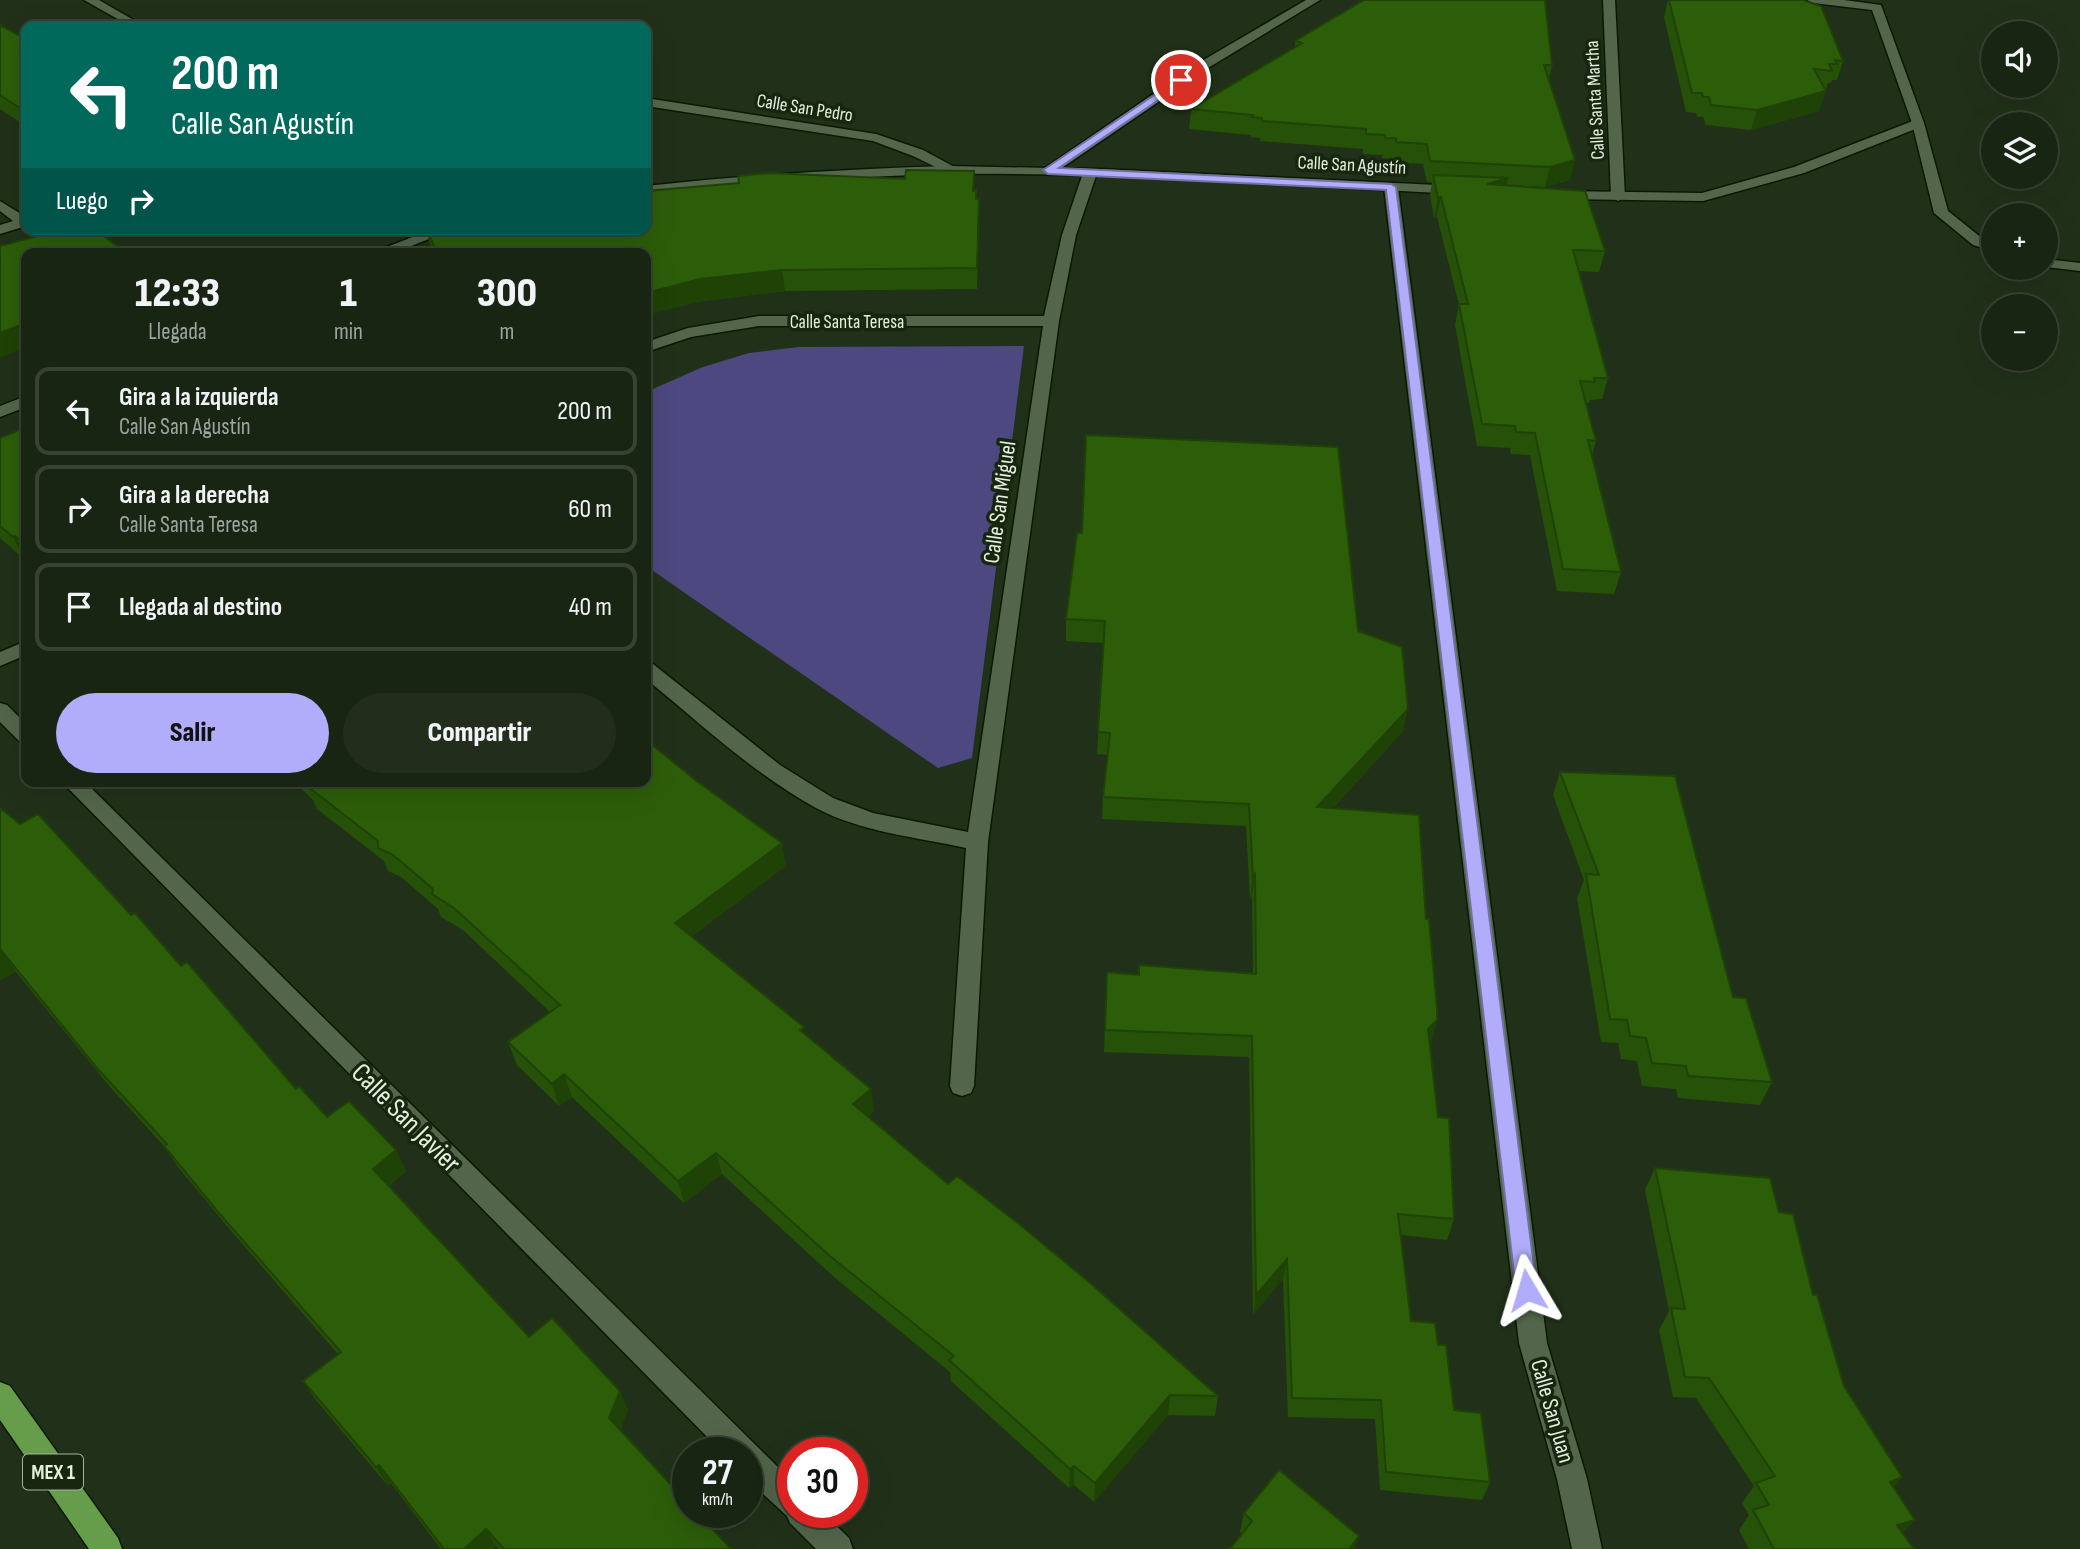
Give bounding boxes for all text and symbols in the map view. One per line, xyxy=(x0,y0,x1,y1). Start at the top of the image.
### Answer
map controls xyxy=(1981,21,2058,371)
button: sound xyxy=(1981,21,2058,98)
street label: Calle Santa Martha xyxy=(1581,40,1610,160)
text: 200 m xyxy=(171,45,279,104)
icon: left xyxy=(56,49,147,140)
pin xyxy=(1151,50,1211,110)
icon: arrive xyxy=(1162,61,1200,99)
street label: Calle San Pedro xyxy=(755,90,855,127)
text: Calle San Agustín xyxy=(171,105,354,144)
button: layers xyxy=(1981,112,2058,189)
street label: Calle San Agustín xyxy=(1297,151,1407,180)
icon: right xyxy=(122,182,160,220)
text: Luego xyxy=(56,186,108,217)
button: + xyxy=(1981,203,2058,280)
text: 12:33 xyxy=(135,268,220,319)
text: 1 xyxy=(340,268,357,319)
text: 300 xyxy=(477,268,537,319)
button: − xyxy=(1981,294,2058,371)
street label: Calle Santa Teresa xyxy=(790,311,904,334)
text: Llegada xyxy=(148,318,207,346)
text: min xyxy=(334,318,363,346)
text: m xyxy=(500,318,514,346)
text: Gira a la izquierda xyxy=(119,382,279,413)
icon: left xyxy=(60,392,98,430)
text: 200 m xyxy=(557,396,612,427)
text: Calle San Agustín xyxy=(119,413,251,441)
street label: Calle San Miguel xyxy=(978,439,1022,565)
text: Gira a la derecha xyxy=(119,480,269,511)
icon: right xyxy=(60,490,98,528)
text: 60 m xyxy=(568,494,612,525)
text: Calle Santa Teresa xyxy=(119,511,258,539)
icon: arrive xyxy=(60,588,98,626)
text: Llegada al destino xyxy=(119,592,282,623)
text: 40 m xyxy=(569,592,612,623)
button: Salir xyxy=(56,693,329,773)
button: Compartir xyxy=(343,693,616,773)
street label: Calle San Javier xyxy=(344,1057,467,1180)
position arrow xyxy=(1490,1253,1564,1327)
street label: Calle San Juan xyxy=(1524,1356,1580,1466)
speed limit sign: 30 xyxy=(777,1437,868,1528)
text: 27 xyxy=(702,1452,733,1495)
road number: MEX 1 xyxy=(23,1454,83,1490)
text: km/h xyxy=(702,1489,733,1510)

